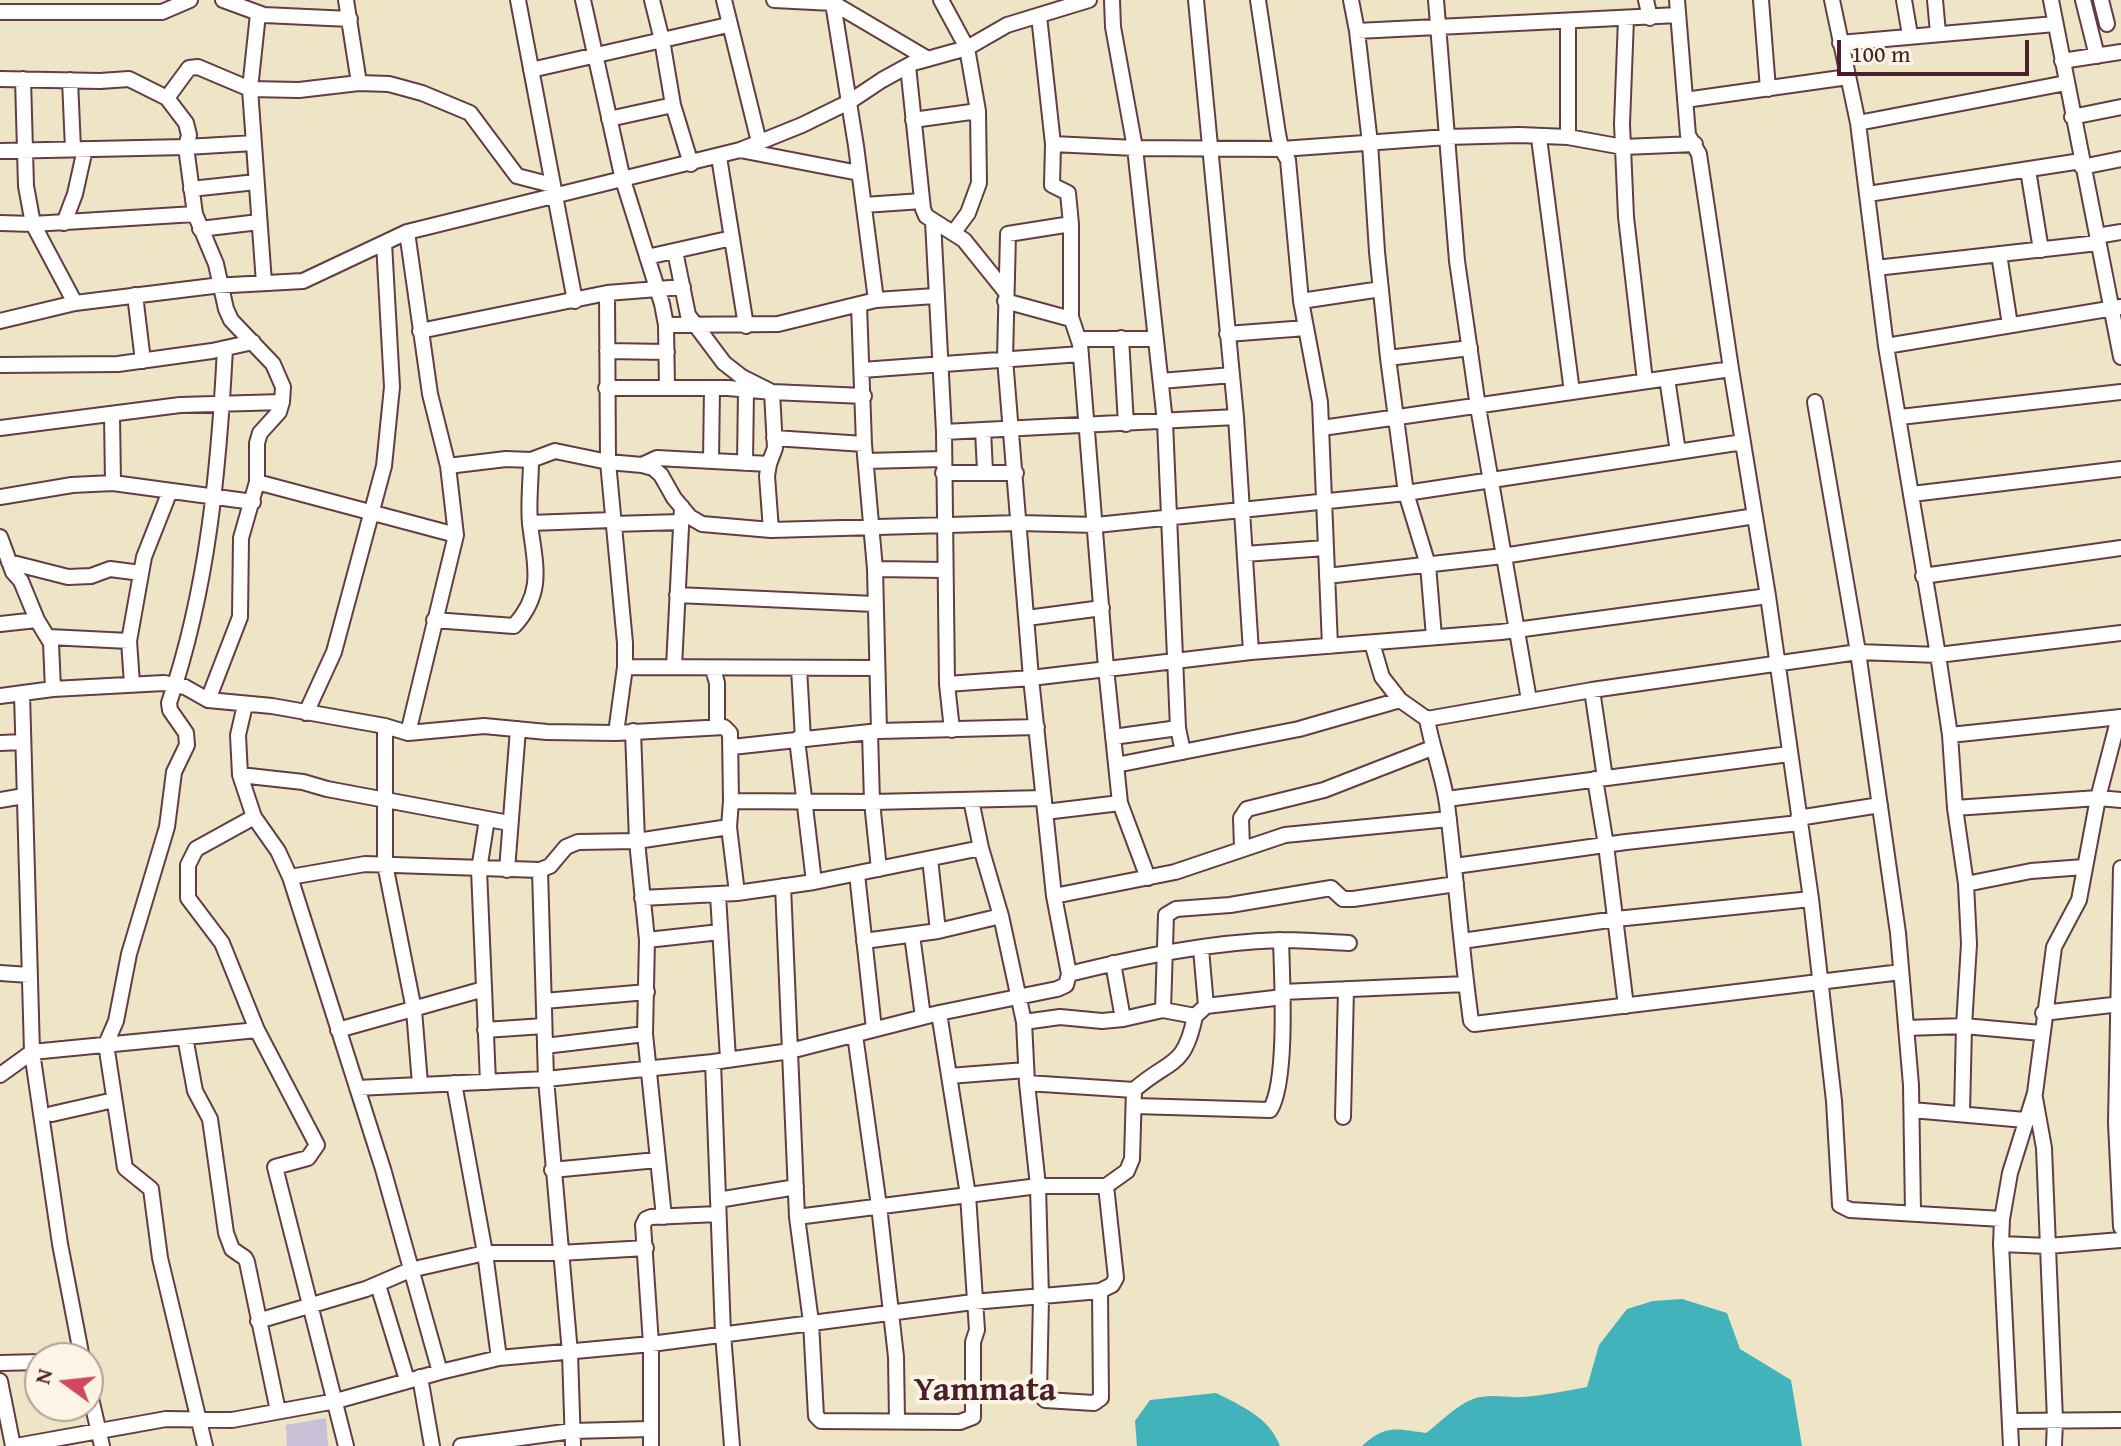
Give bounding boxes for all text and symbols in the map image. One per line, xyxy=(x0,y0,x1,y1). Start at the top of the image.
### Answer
scale bar xyxy=(1841,24,2033,74)
text: 100 m xyxy=(1851,36,1911,71)
north arrow xyxy=(24,1342,104,1422)
text: N xyxy=(25,1365,60,1388)
district label: Yammata xyxy=(914,1371,1056,1411)

